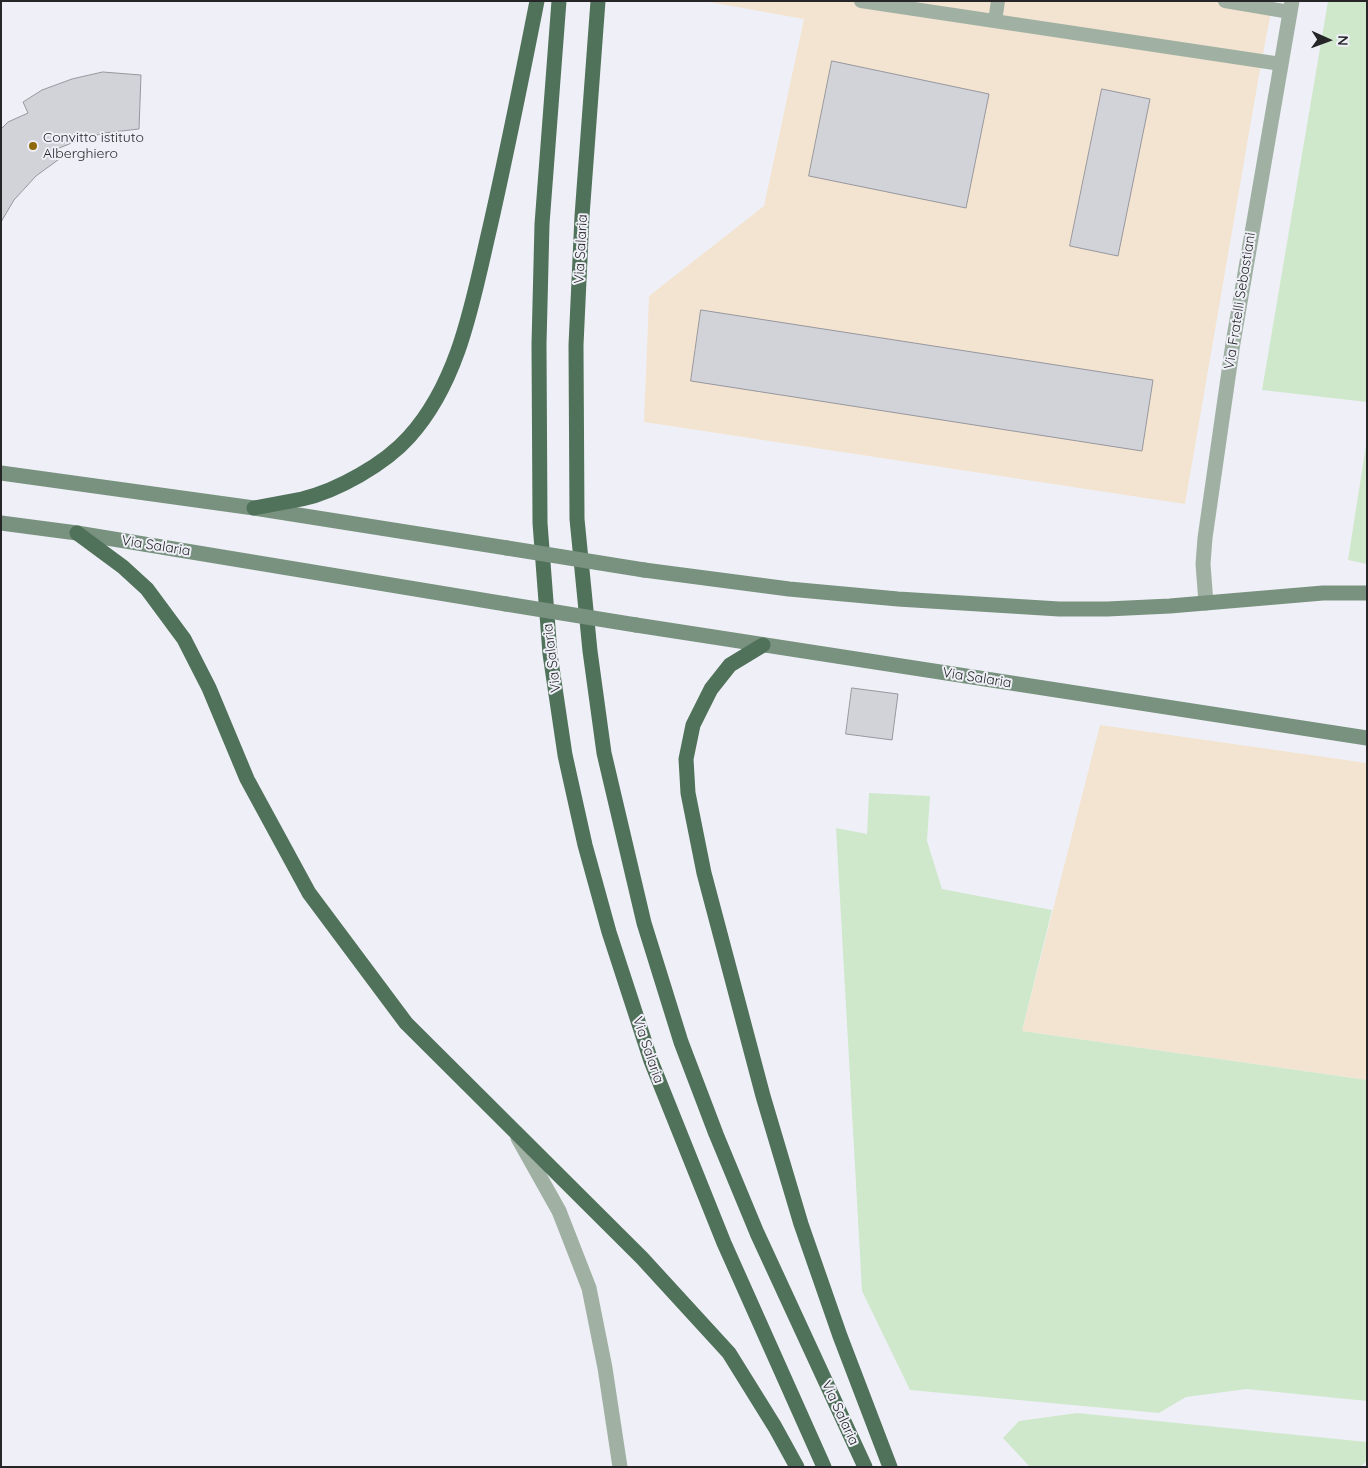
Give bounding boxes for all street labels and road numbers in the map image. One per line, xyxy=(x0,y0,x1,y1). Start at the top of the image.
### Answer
street label: Via Salaria xyxy=(571,214,591,284)
street label: Via Fratelli Sebastiani xyxy=(1221,231,1259,371)
street label: Via Salaria xyxy=(120,532,192,560)
street label: Via Salaria xyxy=(539,622,565,694)
street label: Via Salaria xyxy=(941,664,1013,692)
street label: Via Salaria xyxy=(629,1014,667,1086)
street label: Via Salaria xyxy=(818,1378,862,1448)

